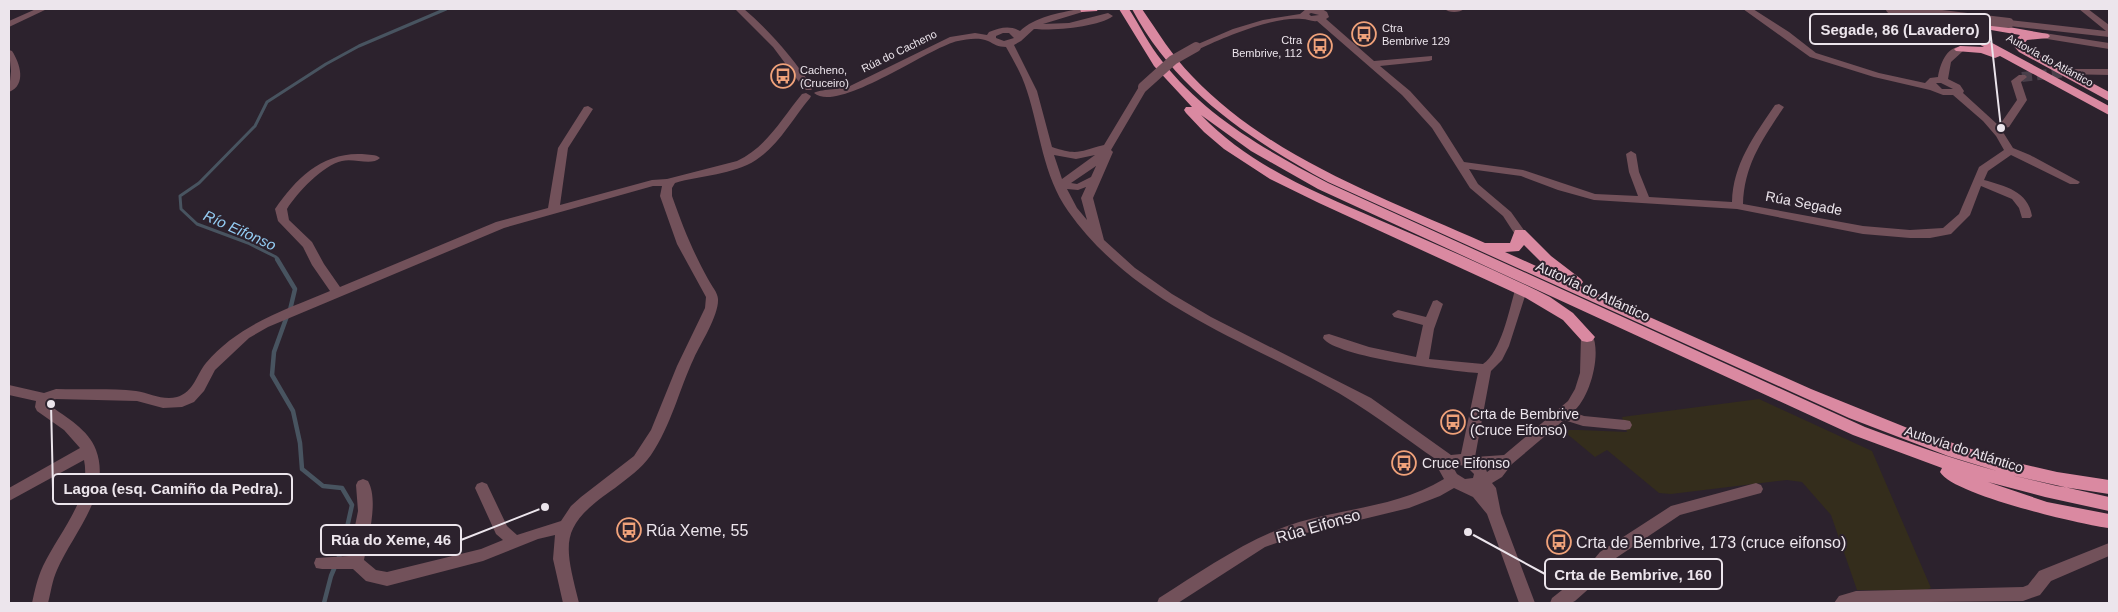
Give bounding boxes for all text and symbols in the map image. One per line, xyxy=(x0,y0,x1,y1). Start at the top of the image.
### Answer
callout: Segade, 86 (Lavadero) xyxy=(1810,14,1990,44)
bus stop icon: Ctra Bembrive 129 xyxy=(1351,21,1377,47)
text: Segade, 86 (Lavadero) xyxy=(1820,21,1980,38)
place label: Ctra Bembrive 129 xyxy=(1382,22,1450,47)
street label: Rúa do Cacheno xyxy=(859,28,939,74)
street label: Autovía do Atlántico xyxy=(2005,31,2095,89)
bus stop icon: Ctra Bembrive, 112 xyxy=(1307,33,1333,59)
place label: Ctra Bembrive, 112 xyxy=(1232,34,1303,59)
bus stop icon: Cacheno, (Cruceiro) xyxy=(770,63,796,89)
place label: Cacheno, (Cruceiro) xyxy=(800,64,849,89)
street label: Rúa Segade xyxy=(1764,188,1844,218)
water label: Río Eifonso xyxy=(201,206,279,254)
street label: Autovía do Atlántico xyxy=(1534,258,1653,324)
place label: Crta de Bembrive (Cruce Eifonso) xyxy=(1470,406,1579,438)
bus stop icon: Crta de Bembrive (Cruce Eifonso) xyxy=(1440,409,1466,435)
street label: Autovía do Atlántico xyxy=(1903,422,2026,476)
bus stop icon: Cruce Eifonso xyxy=(1391,450,1417,476)
place label: Cruce Eifonso xyxy=(1422,455,1510,471)
callout: Lagoa (esq. Camiño da Pedra). xyxy=(53,474,292,504)
text: Lagoa (esq. Camiño da Pedra). xyxy=(63,480,283,497)
street label: Rúa Eifonso xyxy=(1274,506,1362,546)
bus stop icon: Rúa Xeme, 55 xyxy=(616,517,642,543)
place label: Rúa Xeme, 55 xyxy=(646,522,748,539)
callout: Rúa do Xeme, 46 xyxy=(321,525,461,555)
bus stop icon: Crta de Bembrive, 173 (cruce eifonso) xyxy=(1546,529,1572,555)
text: Rúa do Xeme, 46 xyxy=(331,531,451,548)
place label: Crta de Bembrive, 173 (cruce eifonso) xyxy=(1576,534,1846,551)
callout: Crta de Bembrive, 160 xyxy=(1545,559,1722,589)
text: Crta de Bembrive, 160 xyxy=(1554,566,1712,583)

